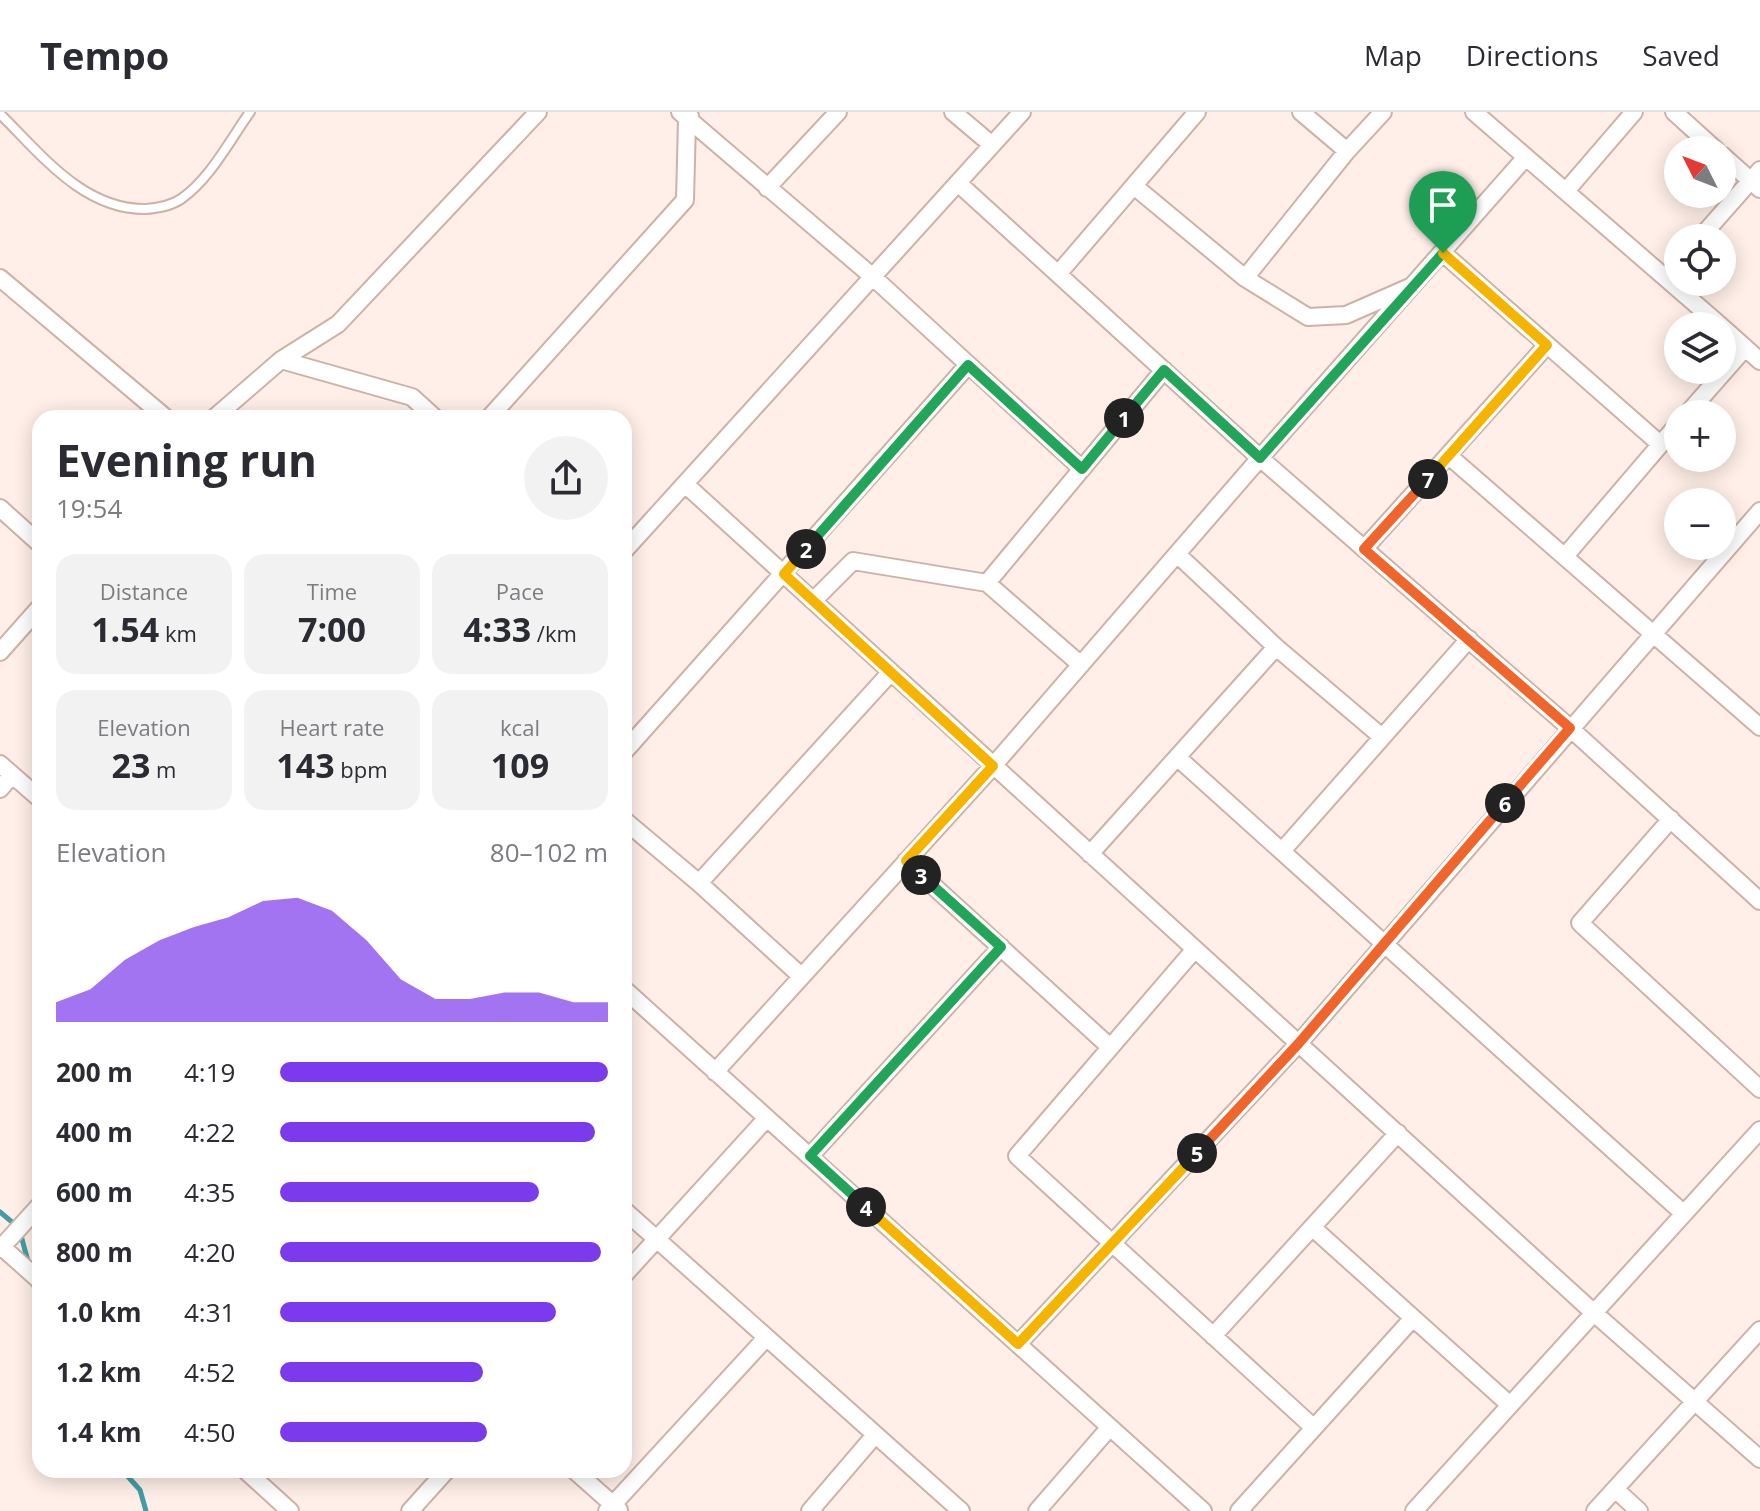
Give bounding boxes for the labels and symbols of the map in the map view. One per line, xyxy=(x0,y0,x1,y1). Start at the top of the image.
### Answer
north arrow xyxy=(1664,136,1736,208)
pin xyxy=(1409,171,1477,253)
pin: 1 xyxy=(1104,398,1144,438)
pin: 7 xyxy=(1408,459,1448,499)
pin: 2 xyxy=(786,529,826,569)
pin: 6 xyxy=(1485,783,1525,823)
pin: 3 xyxy=(901,855,941,895)
pin: 5 xyxy=(1177,1133,1217,1173)
pin: 4 xyxy=(846,1187,886,1227)

